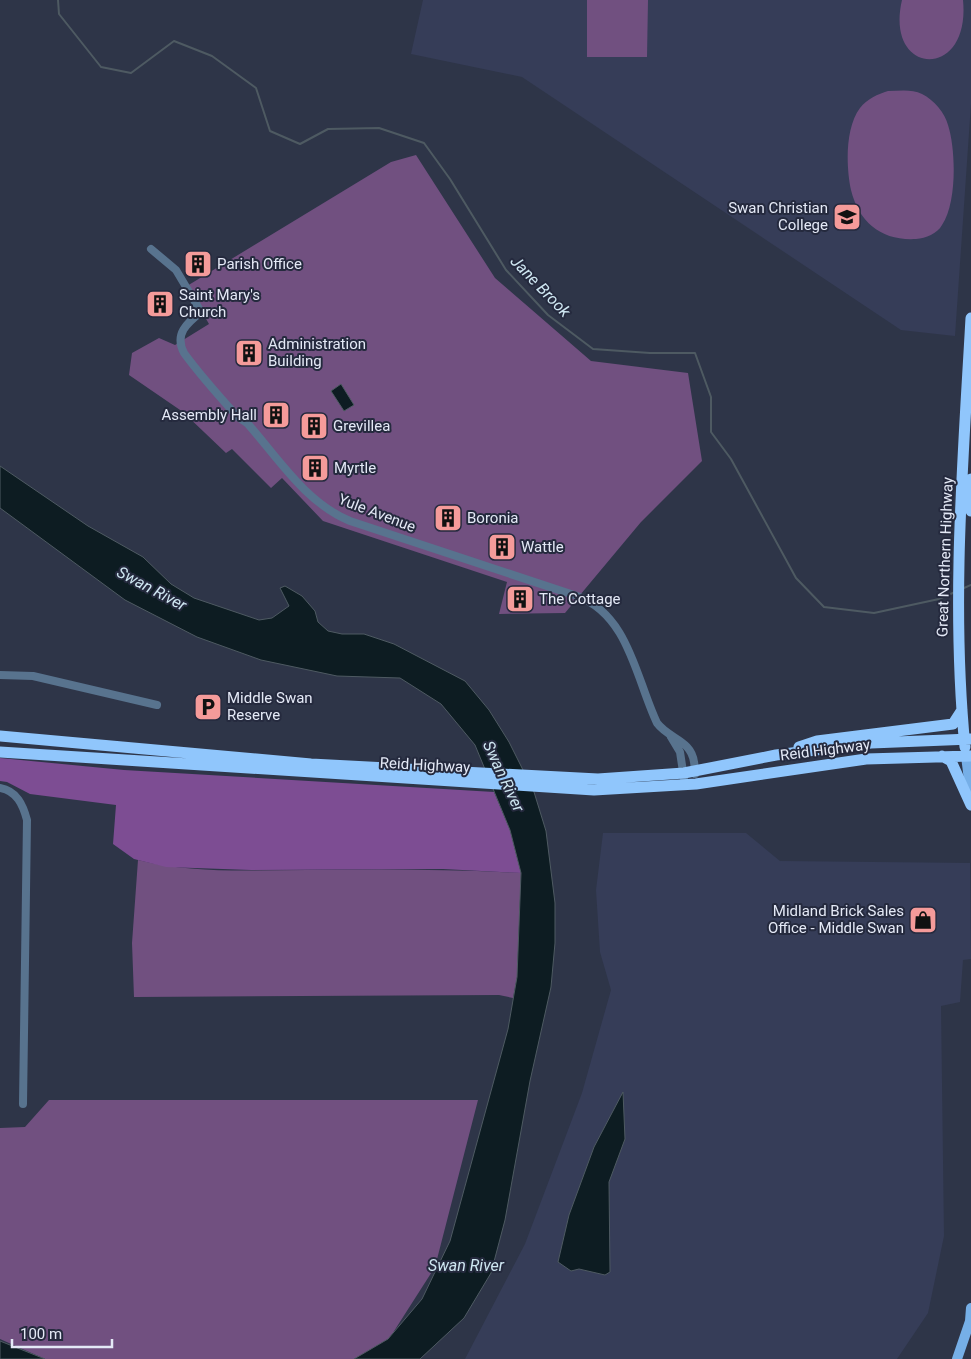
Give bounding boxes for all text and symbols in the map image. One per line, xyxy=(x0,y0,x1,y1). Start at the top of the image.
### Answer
place label: Swan Christian College xyxy=(728,199,828,234)
school or university icon: Swan Christian College xyxy=(832,202,862,232)
building icon: Parish Office xyxy=(183,249,213,279)
water label: Jane Brook xyxy=(507,252,575,322)
place label: Parish Office xyxy=(217,255,302,273)
place label: Saint Mary's Church xyxy=(179,286,260,321)
building icon: Saint Mary's Church xyxy=(145,289,175,319)
place label: Administration Building xyxy=(268,335,366,370)
building icon: Administration Building xyxy=(234,338,264,368)
building icon: Assembly Hall xyxy=(261,400,291,430)
place label: Assembly Hall xyxy=(162,406,257,424)
building icon: Grevillea xyxy=(299,411,329,441)
place label: Grevillea xyxy=(333,417,390,435)
building icon: Myrtle xyxy=(300,453,330,483)
place label: Myrtle xyxy=(334,459,376,477)
street label: Great Northern Highway xyxy=(933,477,957,637)
street label: Yule Avenue xyxy=(336,490,418,536)
building icon: Boronia xyxy=(433,503,463,533)
place label: Boronia xyxy=(467,509,518,527)
building icon: Wattle xyxy=(487,532,517,562)
place label: Wattle xyxy=(521,538,564,556)
water label: Swan River xyxy=(114,562,190,615)
building icon: The Cottage xyxy=(505,584,535,614)
place label: The Cottage xyxy=(539,590,621,608)
place label: Middle Swan Reserve xyxy=(227,689,313,724)
parking icon: Middle Swan Reserve xyxy=(193,692,223,722)
street label: Reid Highway xyxy=(779,736,871,764)
water label: Swan River xyxy=(479,738,529,815)
street label: Reid Highway xyxy=(379,754,471,776)
place label: Midland Brick Sales Office - Middle Swan xyxy=(768,902,904,937)
shop icon: Midland Brick Sales Office - Middle Swan xyxy=(908,905,938,935)
water label: Swan River xyxy=(428,1256,505,1275)
scale bar xyxy=(12,1316,112,1348)
text: 100 m xyxy=(20,1325,62,1343)

